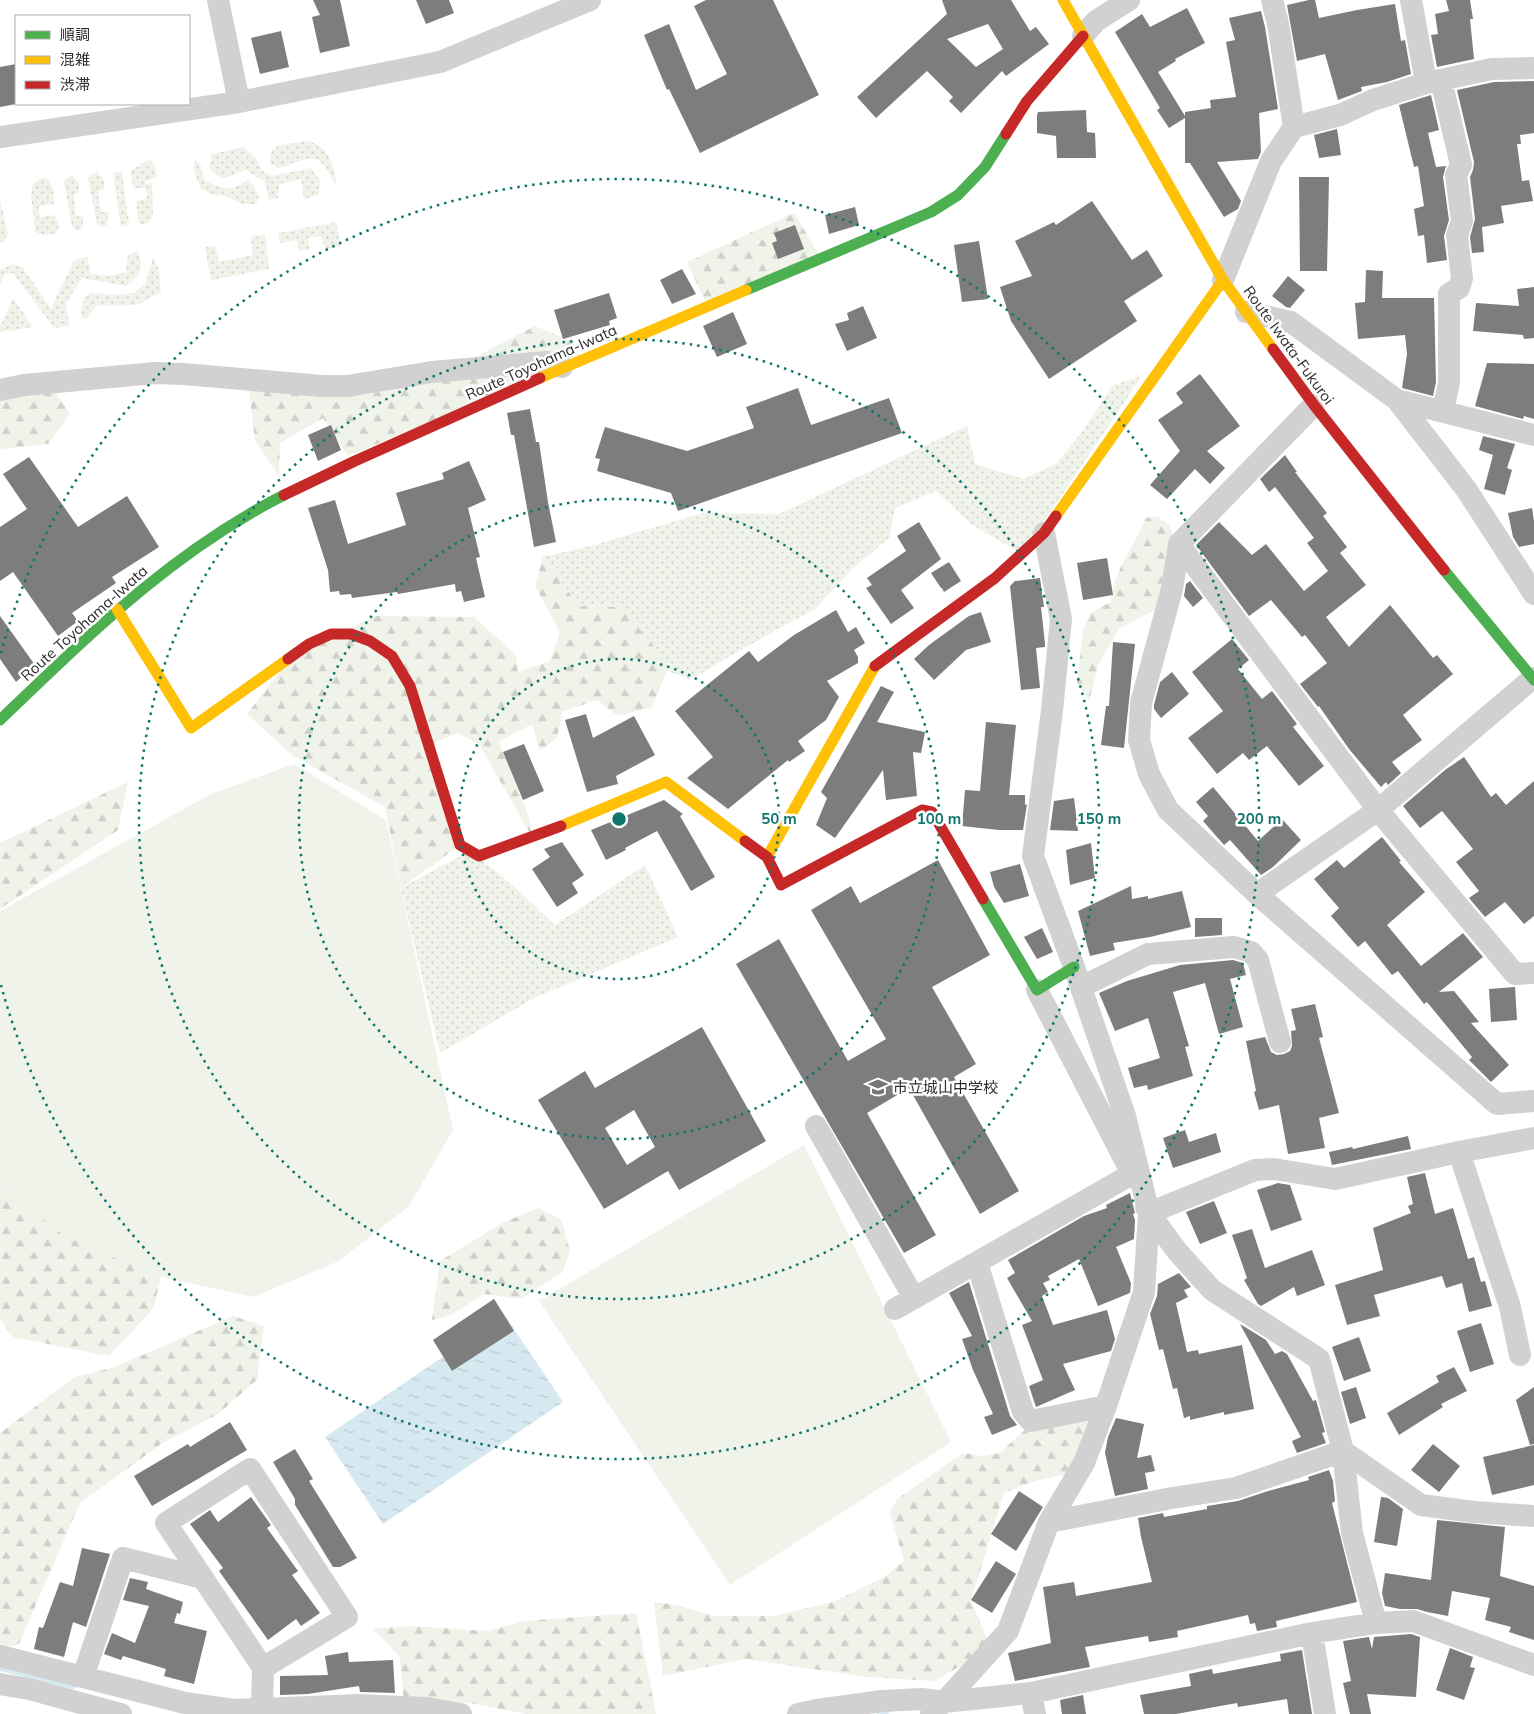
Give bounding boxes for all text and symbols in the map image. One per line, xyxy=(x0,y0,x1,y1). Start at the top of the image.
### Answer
legend xyxy=(15,15,190,105)
text: 順調 xyxy=(60,25,90,44)
text: 混雑 xyxy=(60,50,90,69)
text: 渋滞 xyxy=(60,75,90,94)
street label: Route Iwata-Fukuroi xyxy=(1240,282,1338,408)
street label: Route Toyohama-Iwata xyxy=(462,320,620,404)
street label: Route Toyohama-Iwata xyxy=(17,561,151,685)
text: 50 m xyxy=(761,809,797,828)
text: 100 m xyxy=(917,809,961,828)
text: 150 m xyxy=(1077,809,1121,828)
text: 200 m xyxy=(1237,809,1281,828)
centre of rings xyxy=(610,810,628,828)
school or university icon: 市立城山中学校 xyxy=(867,1076,889,1098)
place label: 市立城山中学校 xyxy=(893,1078,998,1097)

